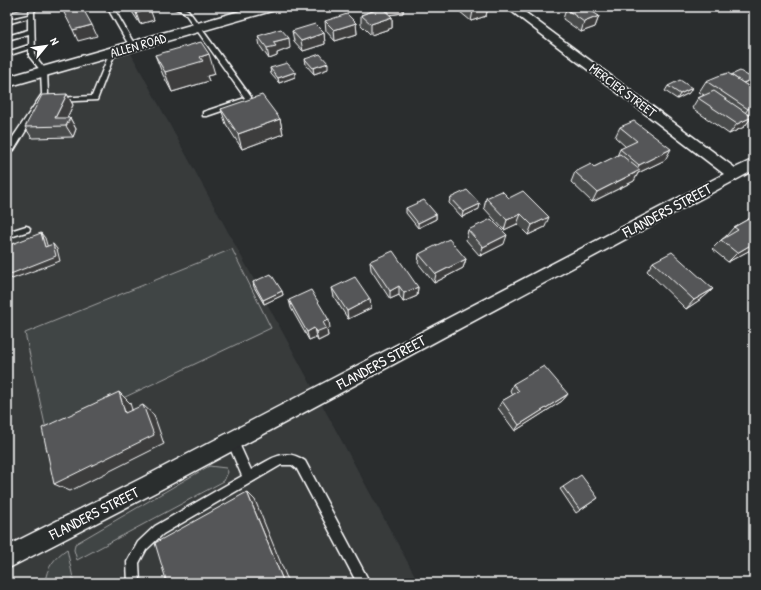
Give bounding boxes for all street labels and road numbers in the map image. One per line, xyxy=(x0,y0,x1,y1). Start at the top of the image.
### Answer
street label: ALLEN ROAD xyxy=(108,28,169,62)
street label: MERCIER STREET xyxy=(586,59,661,122)
street label: FLANDERS STREET xyxy=(618,177,716,243)
street label: FLANDERS STREET xyxy=(332,329,430,395)
street label: FLANDERS STREET xyxy=(45,481,143,545)

